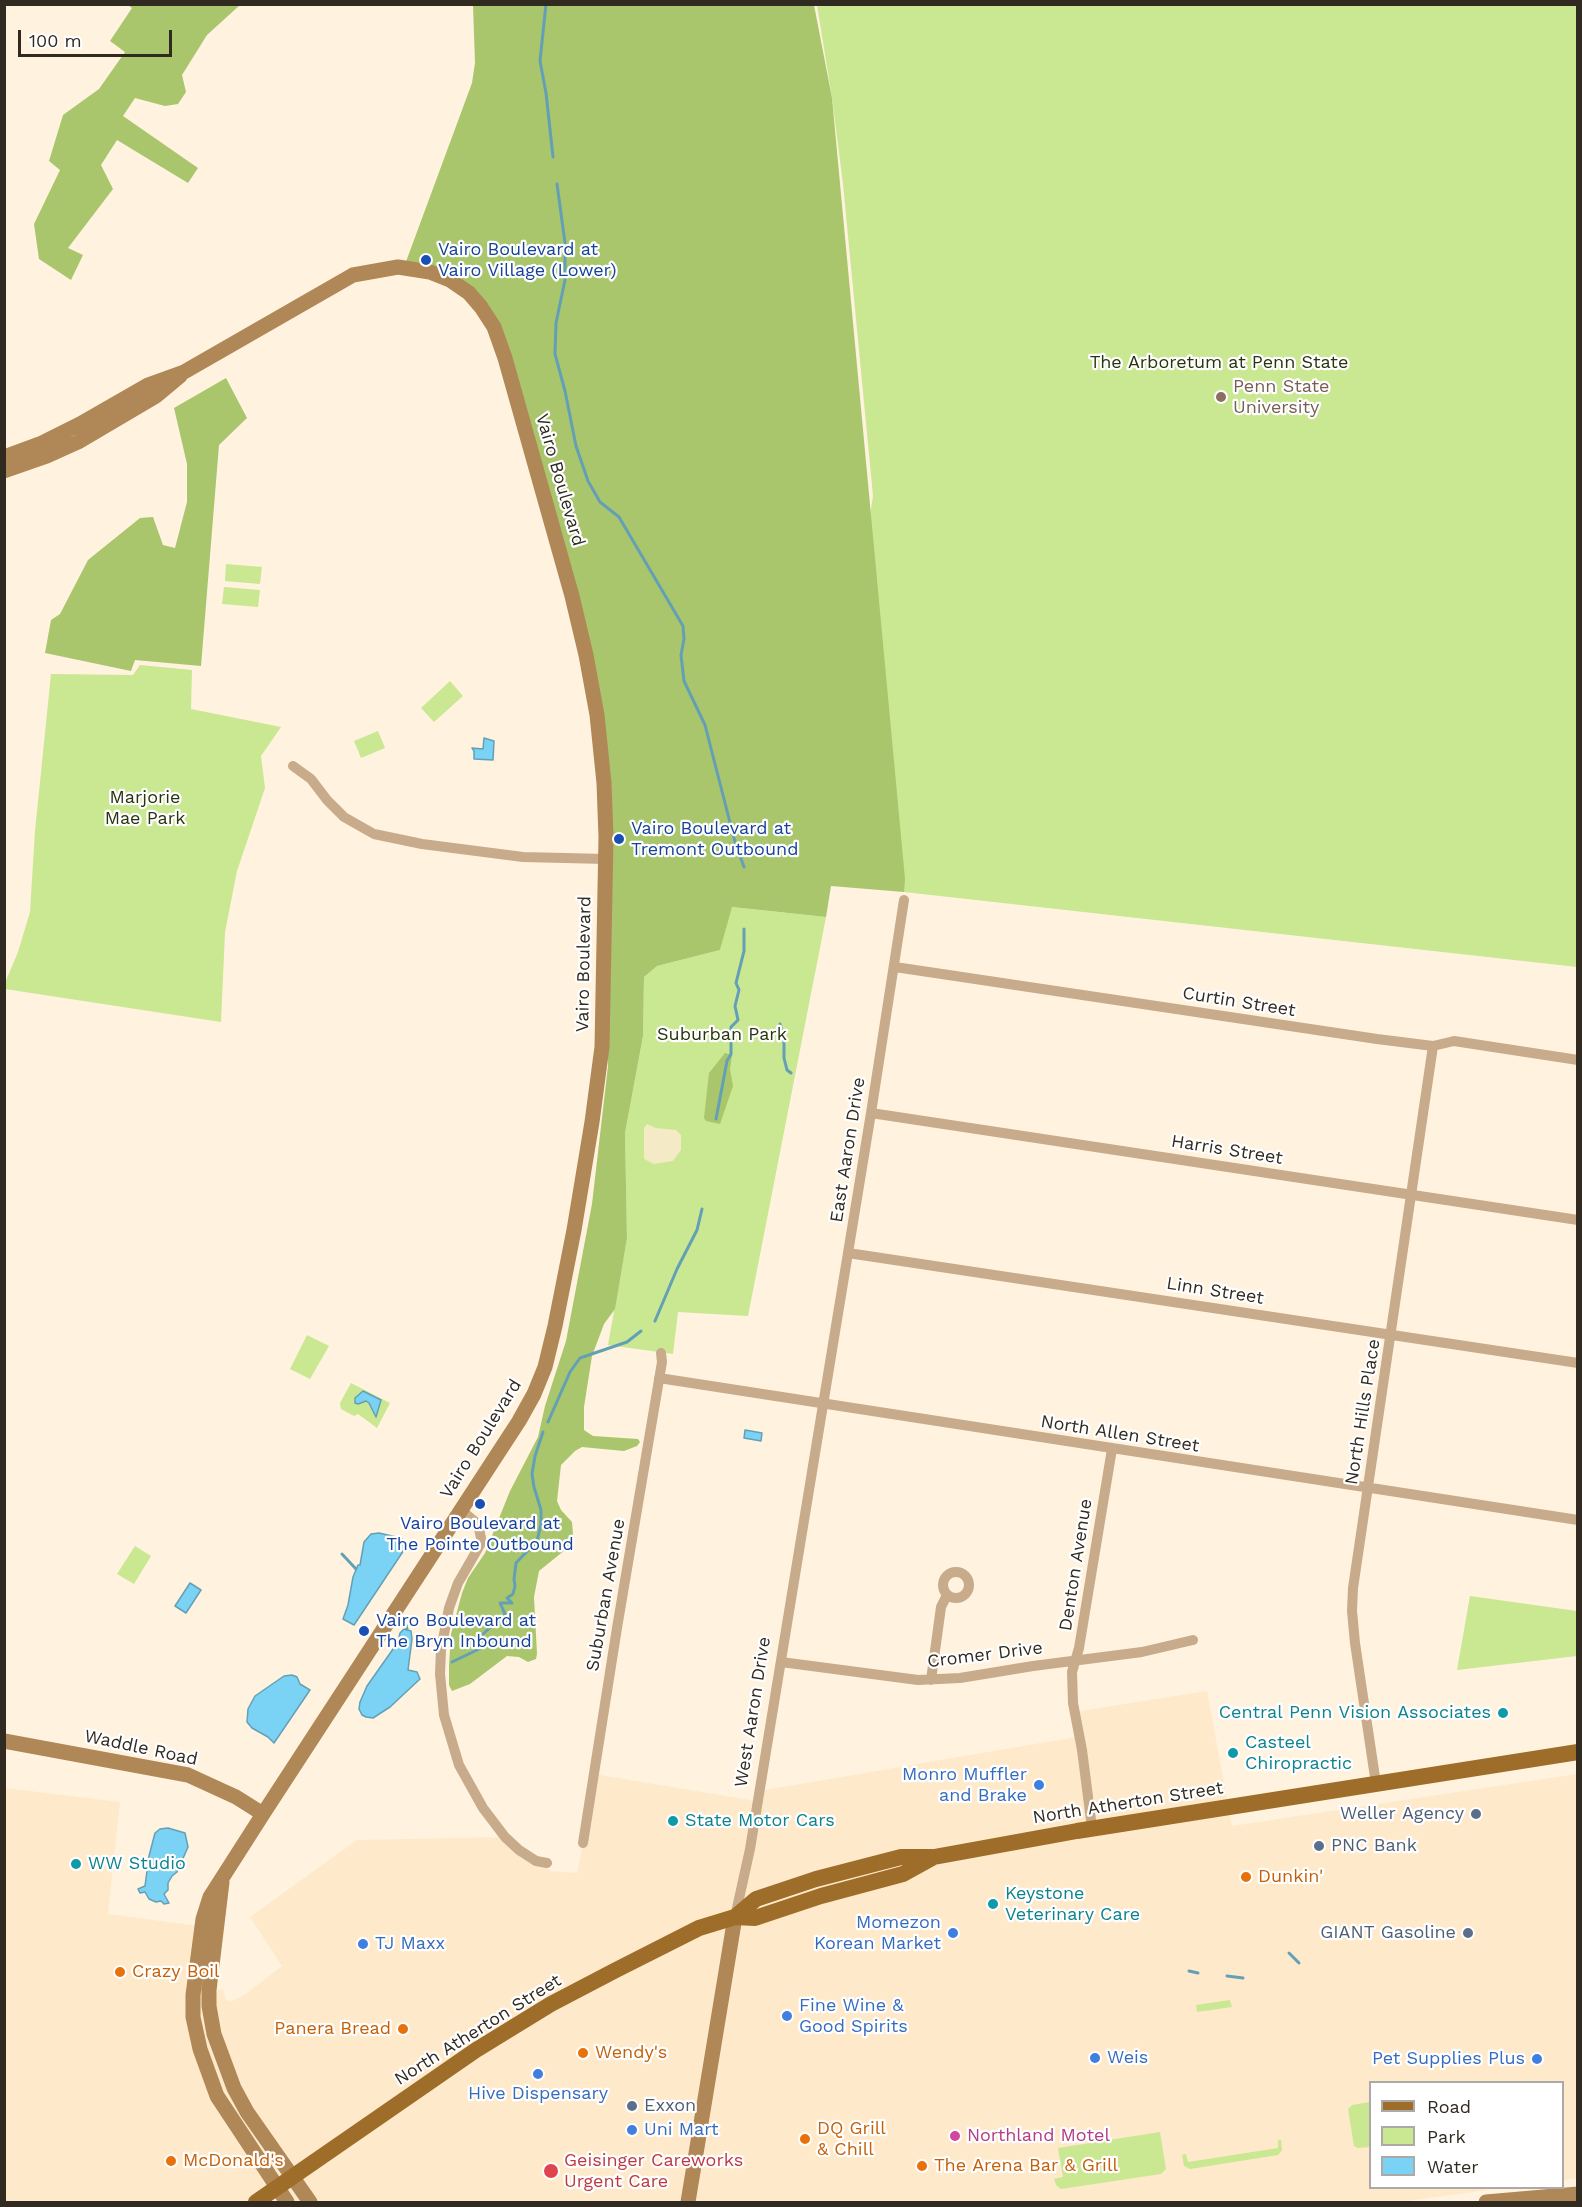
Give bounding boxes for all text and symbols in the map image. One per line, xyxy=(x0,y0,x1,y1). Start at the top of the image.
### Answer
scale bar xyxy=(21,18,176,56)
text: 100 m xyxy=(29,30,82,51)
place label: Vairo Boulevard at Vairo Village (Lower) xyxy=(438,239,617,282)
marker: Vairo Boulevard at Vairo Village (Lower) xyxy=(419,253,433,267)
park label: The Arboretum at Penn State xyxy=(1090,352,1348,374)
place label: Penn State University xyxy=(1233,376,1329,418)
marker: Penn State University xyxy=(1214,390,1228,404)
street label: Vairo Boulevard xyxy=(531,411,589,549)
park label: Marjorie Mae Park xyxy=(105,787,185,830)
place label: Vairo Boulevard at Tremont Outbound xyxy=(631,818,798,860)
marker: Vairo Boulevard at Tremont Outbound xyxy=(612,832,626,846)
street label: Vairo Boulevard xyxy=(572,896,596,1032)
street label: Curtin Street xyxy=(1181,982,1297,1022)
park label: Suburban Park xyxy=(657,1024,787,1046)
street label: East Aaron Drive xyxy=(826,1076,870,1224)
street label: Harris Street xyxy=(1170,1131,1284,1169)
street label: Linn Street xyxy=(1165,1273,1265,1309)
street label: North Hills Place xyxy=(1341,1338,1385,1486)
street label: Vairo Boulevard xyxy=(436,1375,526,1503)
street label: North Allen Street xyxy=(1039,1411,1201,1457)
marker: Vairo Boulevard at The Pointe Outbound xyxy=(473,1497,487,1511)
street label: Denton Avenue xyxy=(1055,1497,1097,1633)
place label: Vairo Boulevard at The Pointe Outbound xyxy=(386,1513,574,1556)
street label: Suburban Avenue xyxy=(582,1517,630,1673)
place label: Vairo Boulevard at The Bryn Inbound xyxy=(376,1610,536,1652)
marker: Vairo Boulevard at The Bryn Inbound xyxy=(357,1624,371,1638)
street label: West Aaron Drive xyxy=(730,1635,776,1789)
street label: Cromer Drive xyxy=(926,1637,1044,1673)
place label: Central Penn Vision Associates xyxy=(1219,1702,1491,1724)
marker: Central Penn Vision Associates xyxy=(1496,1706,1510,1720)
street label: Waddle Road xyxy=(82,1725,200,1771)
place label: Casteel Chiropractic xyxy=(1245,1732,1352,1774)
marker: Casteel Chiropractic xyxy=(1226,1746,1240,1760)
place label: Monro Muffler and Brake xyxy=(902,1764,1027,1806)
street label: North Atherton Street xyxy=(1031,1777,1225,1829)
marker: Monro Muffler and Brake xyxy=(1032,1778,1046,1792)
place label: Weller Agency xyxy=(1340,1803,1464,1825)
marker: Weller Agency xyxy=(1469,1807,1483,1821)
place label: State Motor Cars xyxy=(685,1810,835,1832)
marker: State Motor Cars xyxy=(666,1814,680,1828)
place label: PNC Bank xyxy=(1331,1835,1417,1857)
marker: PNC Bank xyxy=(1312,1839,1326,1853)
place label: WW Studio xyxy=(88,1853,186,1875)
marker: WW Studio xyxy=(69,1857,83,1871)
place label: Dunkin' xyxy=(1258,1866,1323,1888)
marker: Dunkin' xyxy=(1239,1870,1253,1884)
place label: Keystone Veterinary Care xyxy=(1005,1883,1140,1926)
marker: Keystone Veterinary Care xyxy=(986,1897,1000,1911)
place label: Momezon Korean Market xyxy=(814,1912,941,1954)
place label: GIANT Gasoline xyxy=(1320,1922,1456,1944)
marker: Momezon Korean Market xyxy=(946,1926,960,1940)
marker: GIANT Gasoline xyxy=(1461,1926,1475,1940)
place label: TJ Maxx xyxy=(375,1933,445,1955)
marker: TJ Maxx xyxy=(356,1937,370,1951)
place label: Crazy Boil xyxy=(132,1961,220,1983)
marker: Crazy Boil xyxy=(113,1965,127,1979)
street label: North Atherton Street xyxy=(391,1970,565,2090)
place label: Fine Wine & Good Spirits xyxy=(799,1995,908,2038)
marker: Fine Wine & Good Spirits xyxy=(780,2009,794,2023)
place label: Panera Bread xyxy=(274,2018,391,2040)
marker: Panera Bread xyxy=(396,2022,410,2036)
place label: Wendy's xyxy=(595,2042,667,2064)
marker: Wendy's xyxy=(576,2046,590,2060)
place label: Weis xyxy=(1107,2047,1148,2069)
place label: Pet Supplies Plus xyxy=(1372,2048,1525,2070)
marker: Weis xyxy=(1088,2051,1102,2065)
marker: Pet Supplies Plus xyxy=(1530,2052,1544,2066)
marker: Hive Dispensary xyxy=(531,2067,545,2081)
legend xyxy=(1369,2081,1564,2189)
place label: Hive Dispensary xyxy=(468,2083,608,2105)
place label: Exxon xyxy=(644,2095,696,2117)
text: Road xyxy=(1427,2096,1471,2117)
marker: Exxon xyxy=(625,2099,639,2113)
place label: DQ Grill & Chill xyxy=(817,2118,886,2160)
place label: Uni Mart xyxy=(644,2119,719,2141)
marker: Uni Mart xyxy=(625,2123,639,2137)
place label: Northland Motel xyxy=(967,2125,1110,2147)
text: Park xyxy=(1427,2126,1466,2147)
marker: Northland Motel xyxy=(948,2129,962,2143)
marker: DQ Grill & Chill xyxy=(798,2132,812,2146)
place label: McDonald's xyxy=(183,2150,284,2172)
place label: Geisinger Careworks Urgent Care xyxy=(564,2150,743,2192)
marker: McDonald's xyxy=(164,2154,178,2168)
place label: The Arena Bar & Grill xyxy=(934,2155,1118,2177)
text: Water xyxy=(1427,2156,1479,2177)
marker: The Arena Bar & Grill xyxy=(915,2159,929,2173)
marker: Geisinger Careworks Urgent Care xyxy=(542,2162,560,2180)

